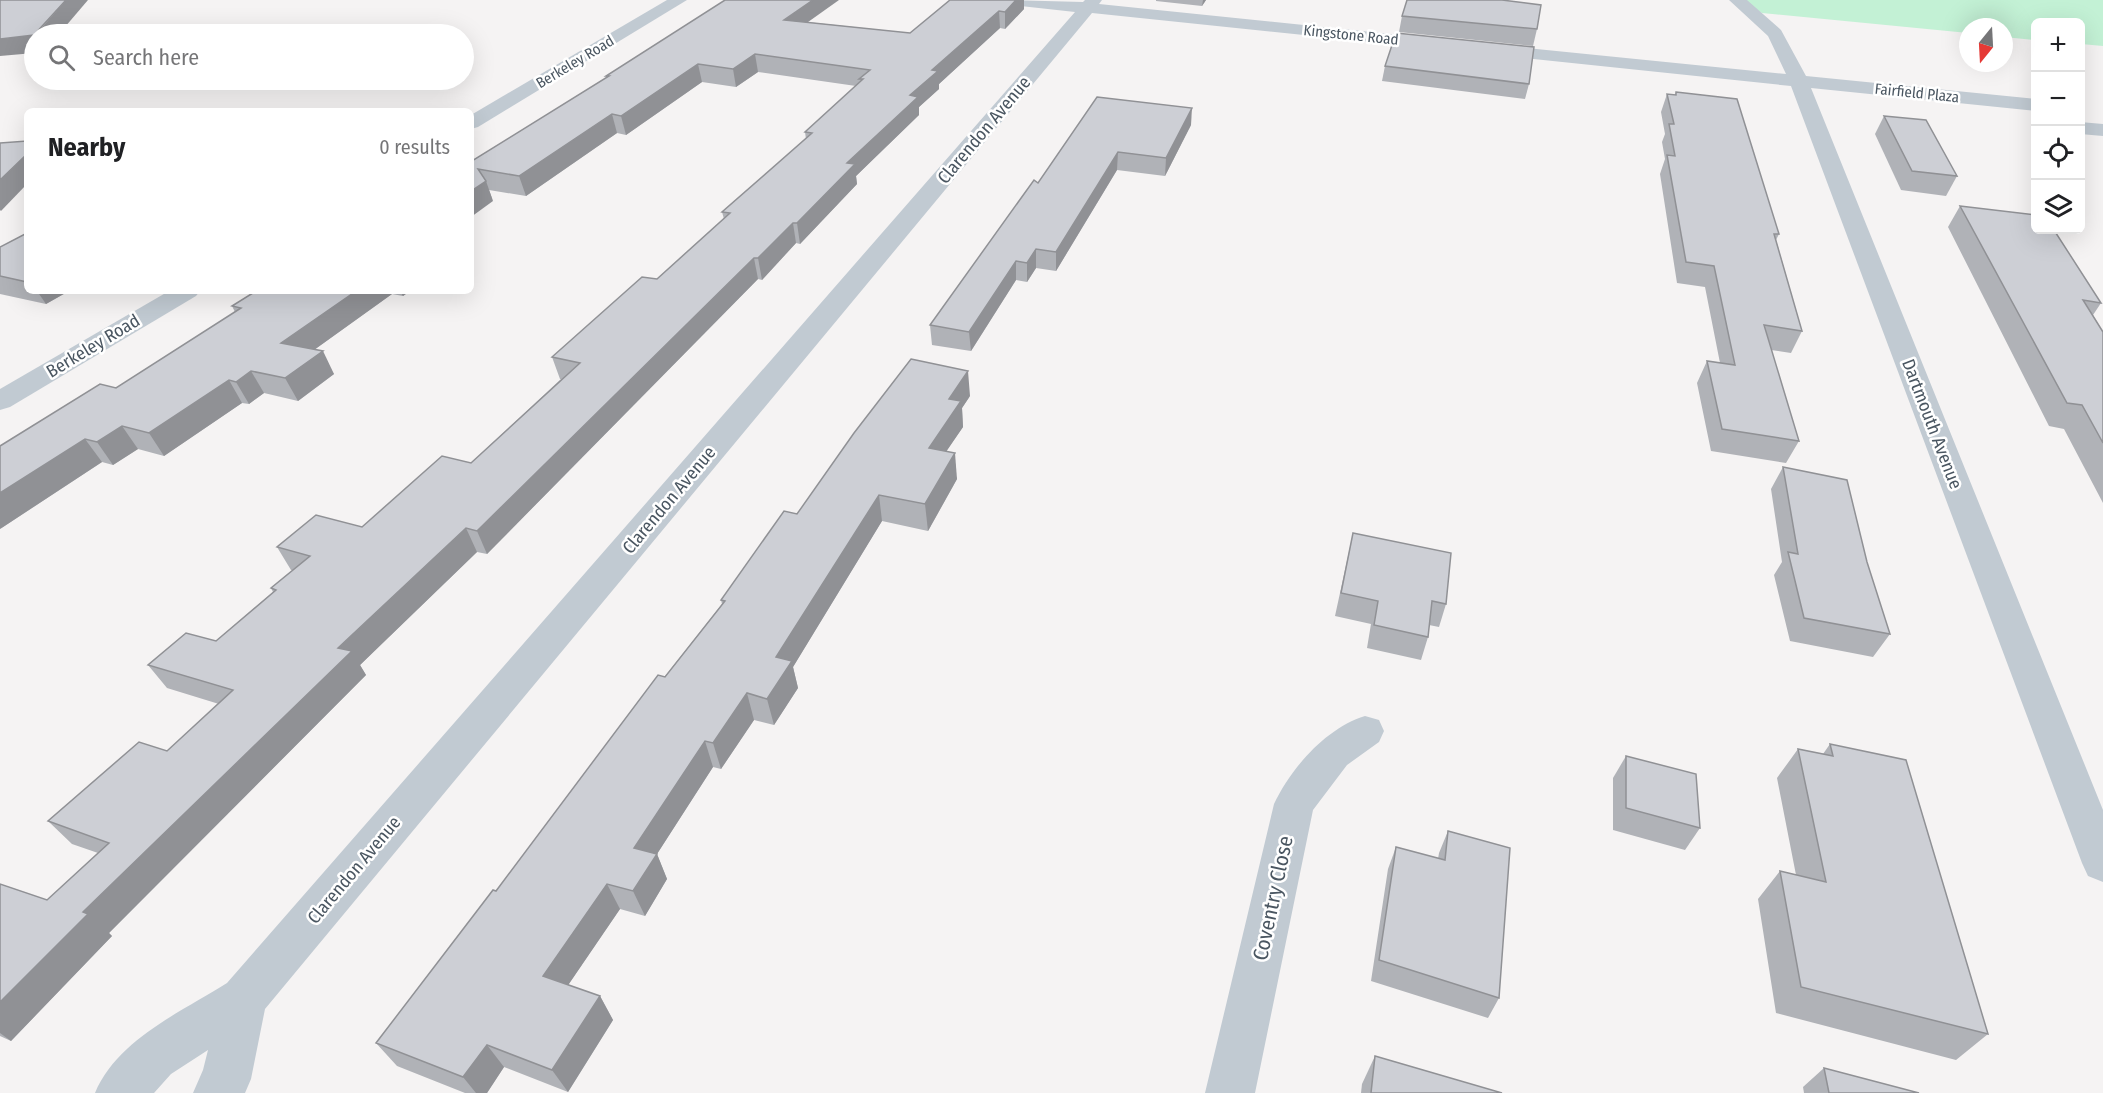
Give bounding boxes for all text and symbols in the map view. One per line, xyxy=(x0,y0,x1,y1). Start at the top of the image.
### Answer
north arrow xyxy=(1959,18,2013,72)
map controls xyxy=(2031,18,2085,234)
button: + xyxy=(2031,18,2085,72)
street label: Kingstone Road xyxy=(1303,21,1399,49)
search box xyxy=(24,24,474,90)
street label: Berkeley Road xyxy=(533,32,617,92)
icon: search xyxy=(45,41,78,74)
text: Search here xyxy=(93,44,199,71)
street label: Clarendon Avenue xyxy=(933,72,1035,188)
button: − xyxy=(2031,72,2085,126)
street label: Fairfield Plaza xyxy=(1874,80,1960,106)
button: locate xyxy=(2031,126,2085,180)
text: Nearby xyxy=(48,132,125,163)
text: 0 results xyxy=(379,135,450,159)
button: layers xyxy=(2031,180,2085,234)
street label: Berkeley Road xyxy=(42,309,144,383)
street label: Dartmouth Avenue xyxy=(1897,356,1967,492)
street label: Clarendon Avenue xyxy=(618,442,720,558)
street label: Clarendon Avenue xyxy=(303,812,405,928)
street label: Coventry Close xyxy=(1247,833,1299,963)

